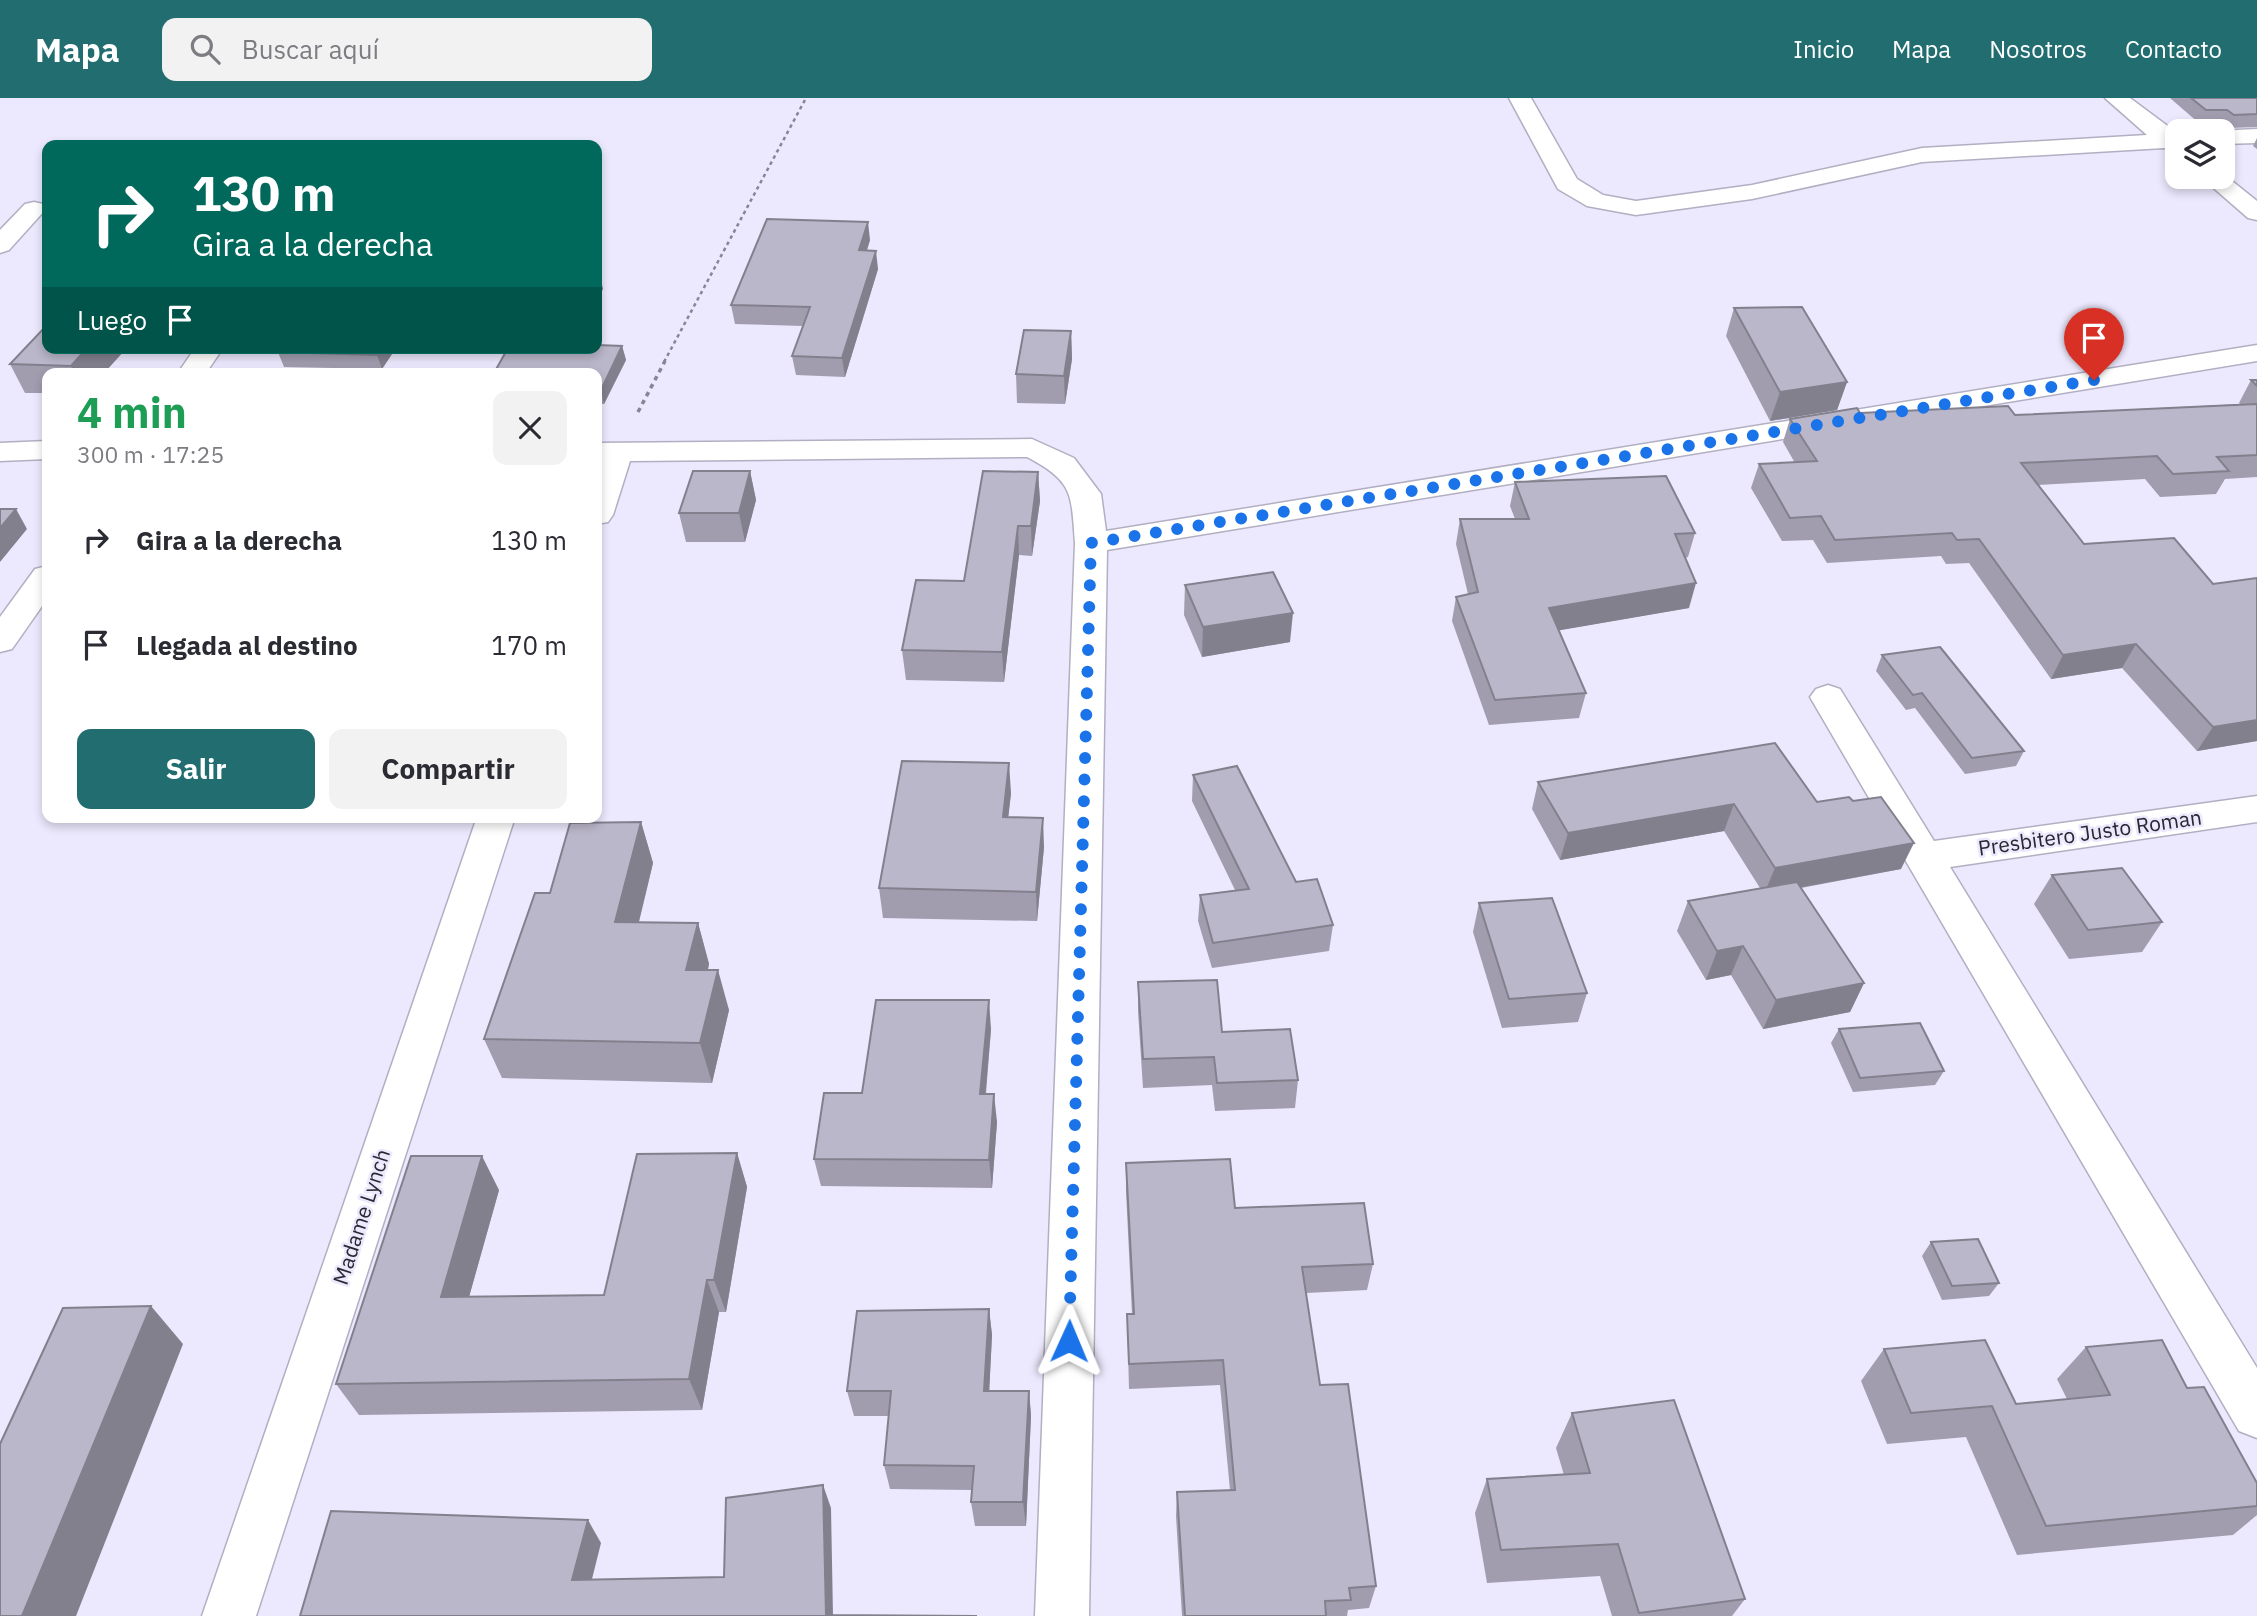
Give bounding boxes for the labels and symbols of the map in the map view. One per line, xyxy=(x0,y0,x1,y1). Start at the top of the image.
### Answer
pin xyxy=(2064,308,2124,380)
street label: Presbitero Justo Roman xyxy=(1976,802,2203,862)
street label: Madame Lynch xyxy=(326,1145,396,1288)
position arrow xyxy=(1032,1304,1106,1378)

